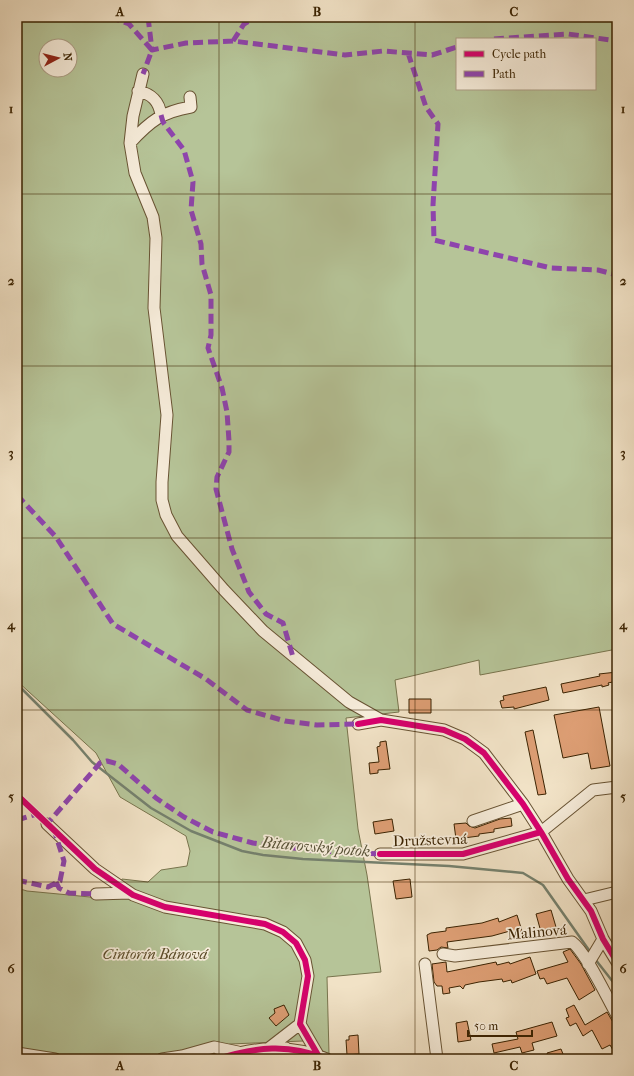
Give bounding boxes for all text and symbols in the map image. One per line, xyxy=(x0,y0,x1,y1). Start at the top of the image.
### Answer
text: A xyxy=(115,4,125,19)
text: B xyxy=(313,4,322,19)
text: C xyxy=(510,4,519,19)
north arrow xyxy=(38,38,78,78)
legend xyxy=(456,38,596,90)
text: Cycle path xyxy=(492,47,547,61)
text: N xyxy=(60,52,74,62)
text: Path xyxy=(492,67,516,81)
text: 1 xyxy=(9,101,14,116)
text: 1 xyxy=(621,101,626,116)
text: 2 xyxy=(8,273,15,288)
text: 2 xyxy=(620,273,627,288)
text: 3 xyxy=(8,445,14,461)
text: 3 xyxy=(620,445,626,461)
text: 4 xyxy=(6,617,16,633)
text: 4 xyxy=(618,617,628,633)
text: 5 xyxy=(8,789,14,804)
text: 5 xyxy=(620,789,626,804)
street label: Družstevná xyxy=(393,830,469,850)
water label: Bitarovský potok xyxy=(260,832,371,861)
street label: Malinová xyxy=(507,920,568,944)
park label: Cintorín Bánová xyxy=(103,945,210,963)
text: 6 xyxy=(7,961,15,976)
text: 6 xyxy=(619,961,627,976)
scale bar xyxy=(468,1012,532,1038)
text: 50 m xyxy=(474,1019,498,1033)
text: A xyxy=(115,1058,125,1073)
text: B xyxy=(313,1058,322,1073)
text: C xyxy=(510,1058,519,1073)

